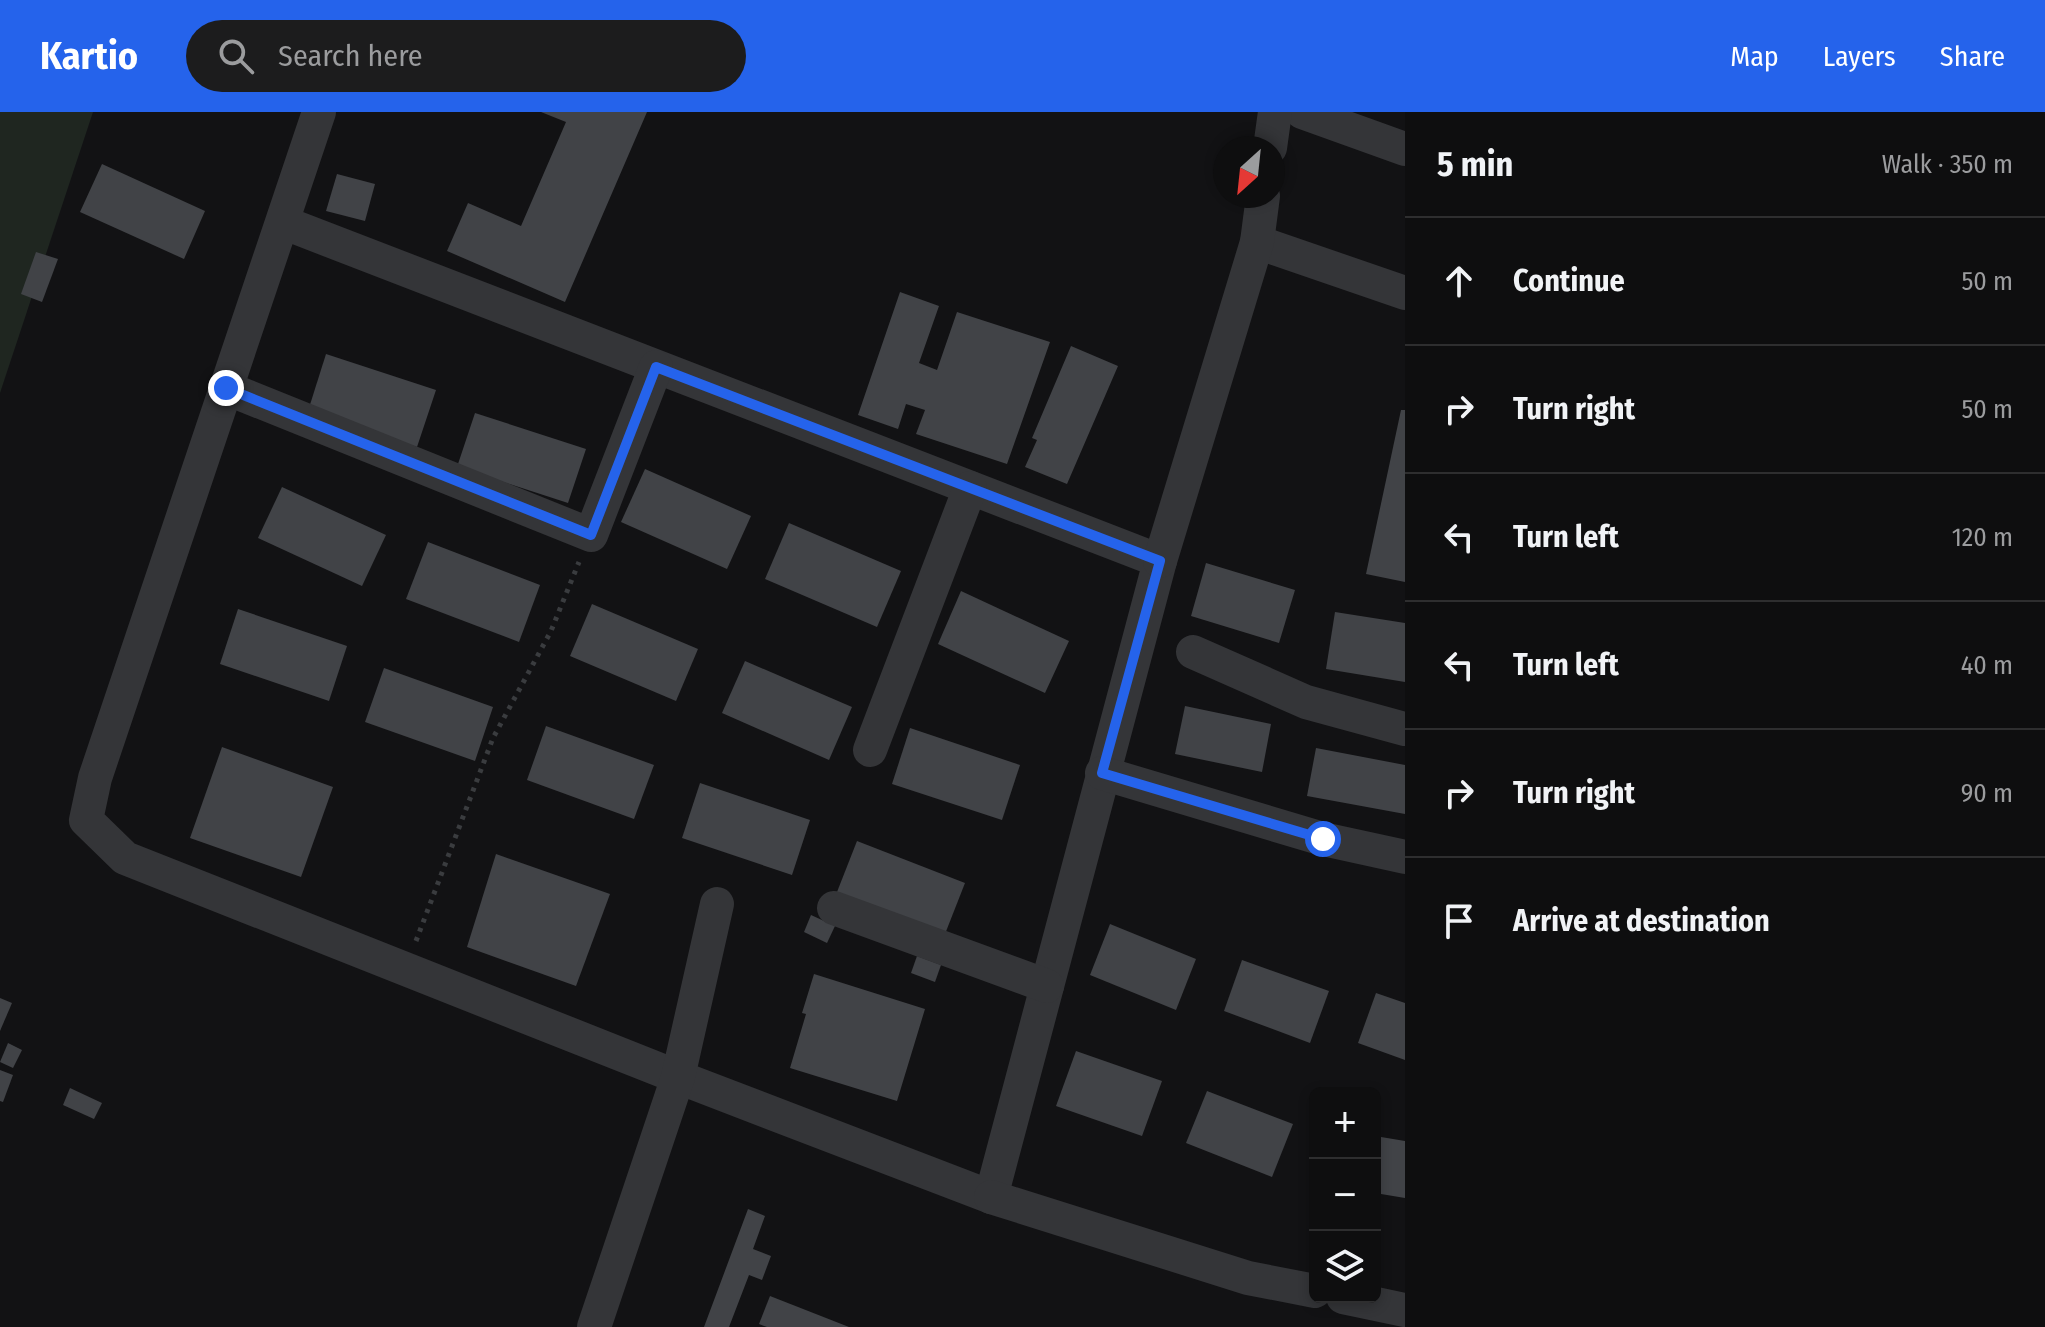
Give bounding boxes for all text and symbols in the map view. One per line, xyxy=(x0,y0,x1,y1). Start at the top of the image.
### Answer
search box xyxy=(186,20,746,92)
text: Kartio xyxy=(40,33,138,79)
icon: search xyxy=(214,34,258,78)
text: Search here xyxy=(278,38,423,74)
text: Map xyxy=(1730,40,1779,73)
text: Layers xyxy=(1823,40,1896,73)
text: Share xyxy=(1940,40,2005,73)
north arrow xyxy=(1213,136,1285,208)
text: 5 min xyxy=(1437,144,1513,185)
text: Walk · 350 m xyxy=(1882,149,2013,180)
icon: ahead xyxy=(1437,259,1481,303)
text: Continue xyxy=(1513,263,1625,299)
text: 50 m xyxy=(1961,266,2013,297)
route end xyxy=(208,370,244,406)
icon: right xyxy=(1437,387,1481,431)
text: Turn right xyxy=(1513,391,1635,427)
text: 50 m xyxy=(1961,394,2013,425)
icon: left xyxy=(1437,515,1481,559)
text: Turn left xyxy=(1513,519,1619,555)
text: 120 m xyxy=(1952,522,2013,553)
icon: left xyxy=(1437,643,1481,687)
text: Turn left xyxy=(1513,647,1619,683)
text: 40 m xyxy=(1961,650,2013,681)
icon: right xyxy=(1437,771,1481,815)
text: Turn right xyxy=(1513,775,1635,811)
text: 90 m xyxy=(1961,778,2013,809)
route start xyxy=(1305,821,1341,857)
icon: arrive xyxy=(1437,899,1481,943)
text: Arrive at destination xyxy=(1513,903,1770,939)
map controls xyxy=(1309,1087,1381,1303)
button: + xyxy=(1309,1087,1381,1159)
button: − xyxy=(1309,1159,1381,1231)
button: layers xyxy=(1309,1231,1381,1303)

